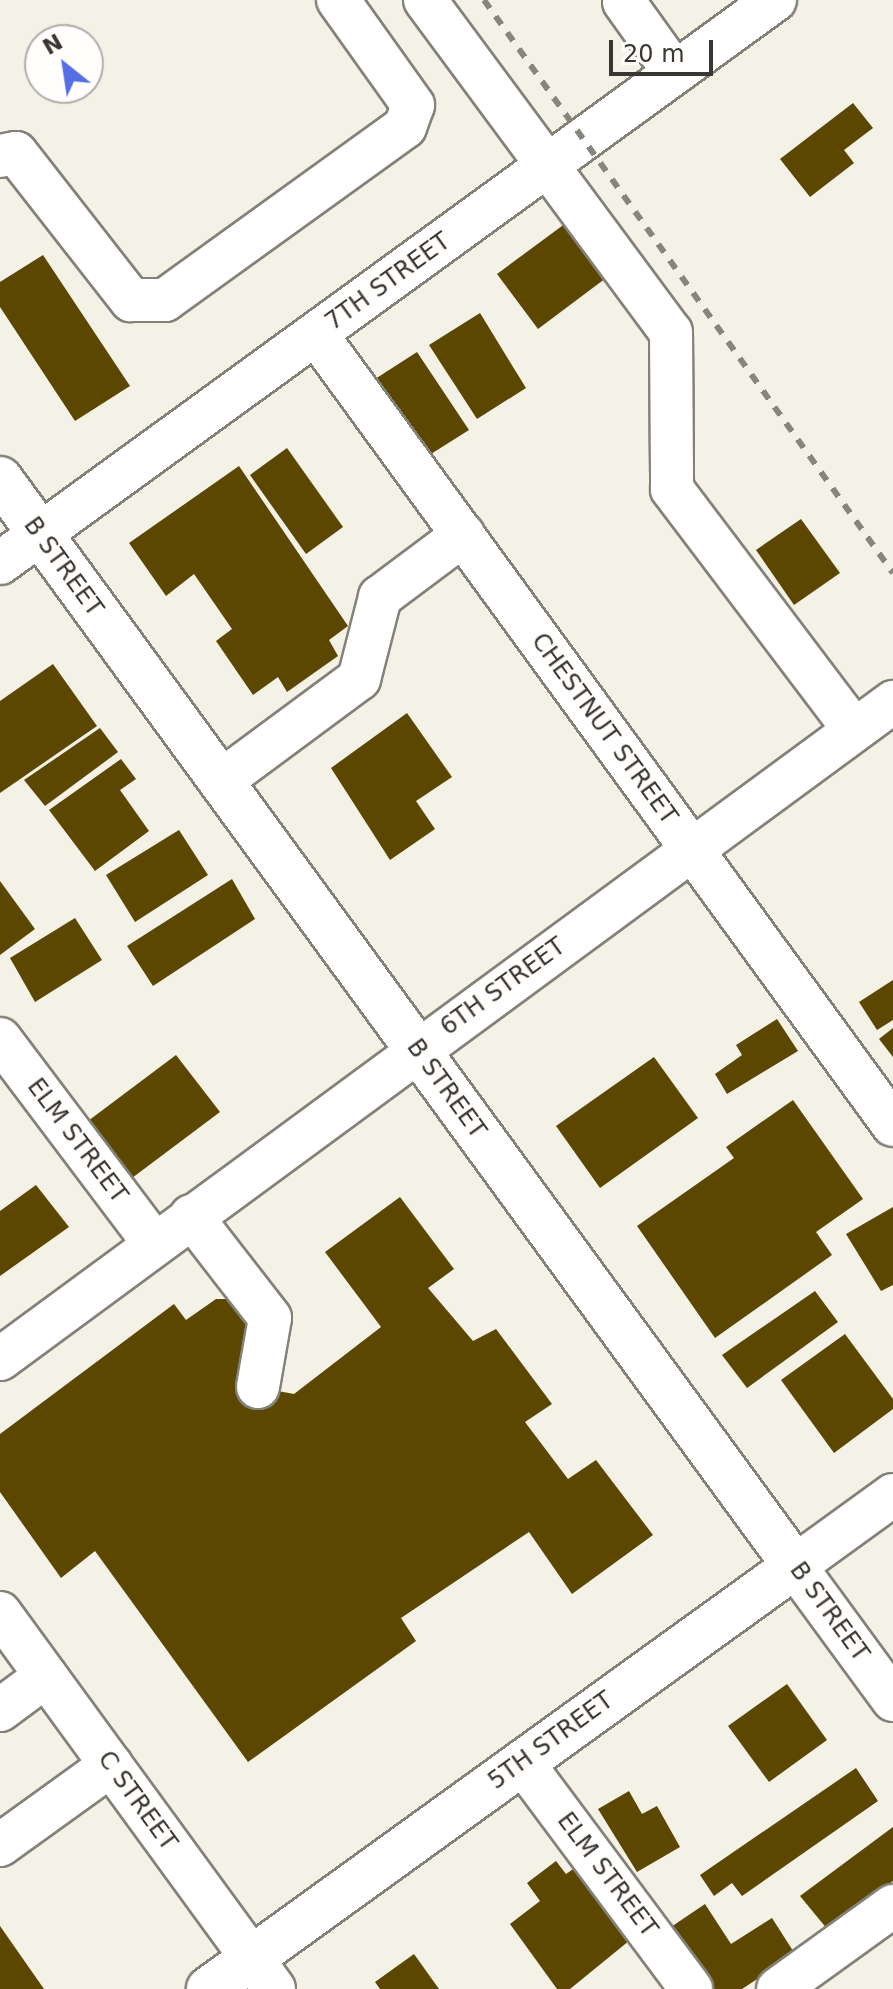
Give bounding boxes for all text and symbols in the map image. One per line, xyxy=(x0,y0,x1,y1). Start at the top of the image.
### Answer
north arrow xyxy=(24,24,104,104)
scale bar xyxy=(613,24,717,74)
text: N xyxy=(39,29,67,60)
text: 20 m xyxy=(623,40,685,68)
street label: 7TH STREET xyxy=(320,227,456,337)
street label: B STREET xyxy=(17,512,109,622)
street label: CHESTNUT STREET xyxy=(525,628,683,830)
street label: 6TH STREET xyxy=(435,932,571,1042)
street label: B STREET xyxy=(400,1034,492,1144)
street label: ELM STREET xyxy=(21,1073,133,1209)
street label: B STREET xyxy=(783,1557,875,1667)
street label: 5TH STREET xyxy=(483,1686,619,1796)
street label: C STREET xyxy=(91,1746,183,1856)
street label: ELM STREET xyxy=(551,1807,663,1943)

